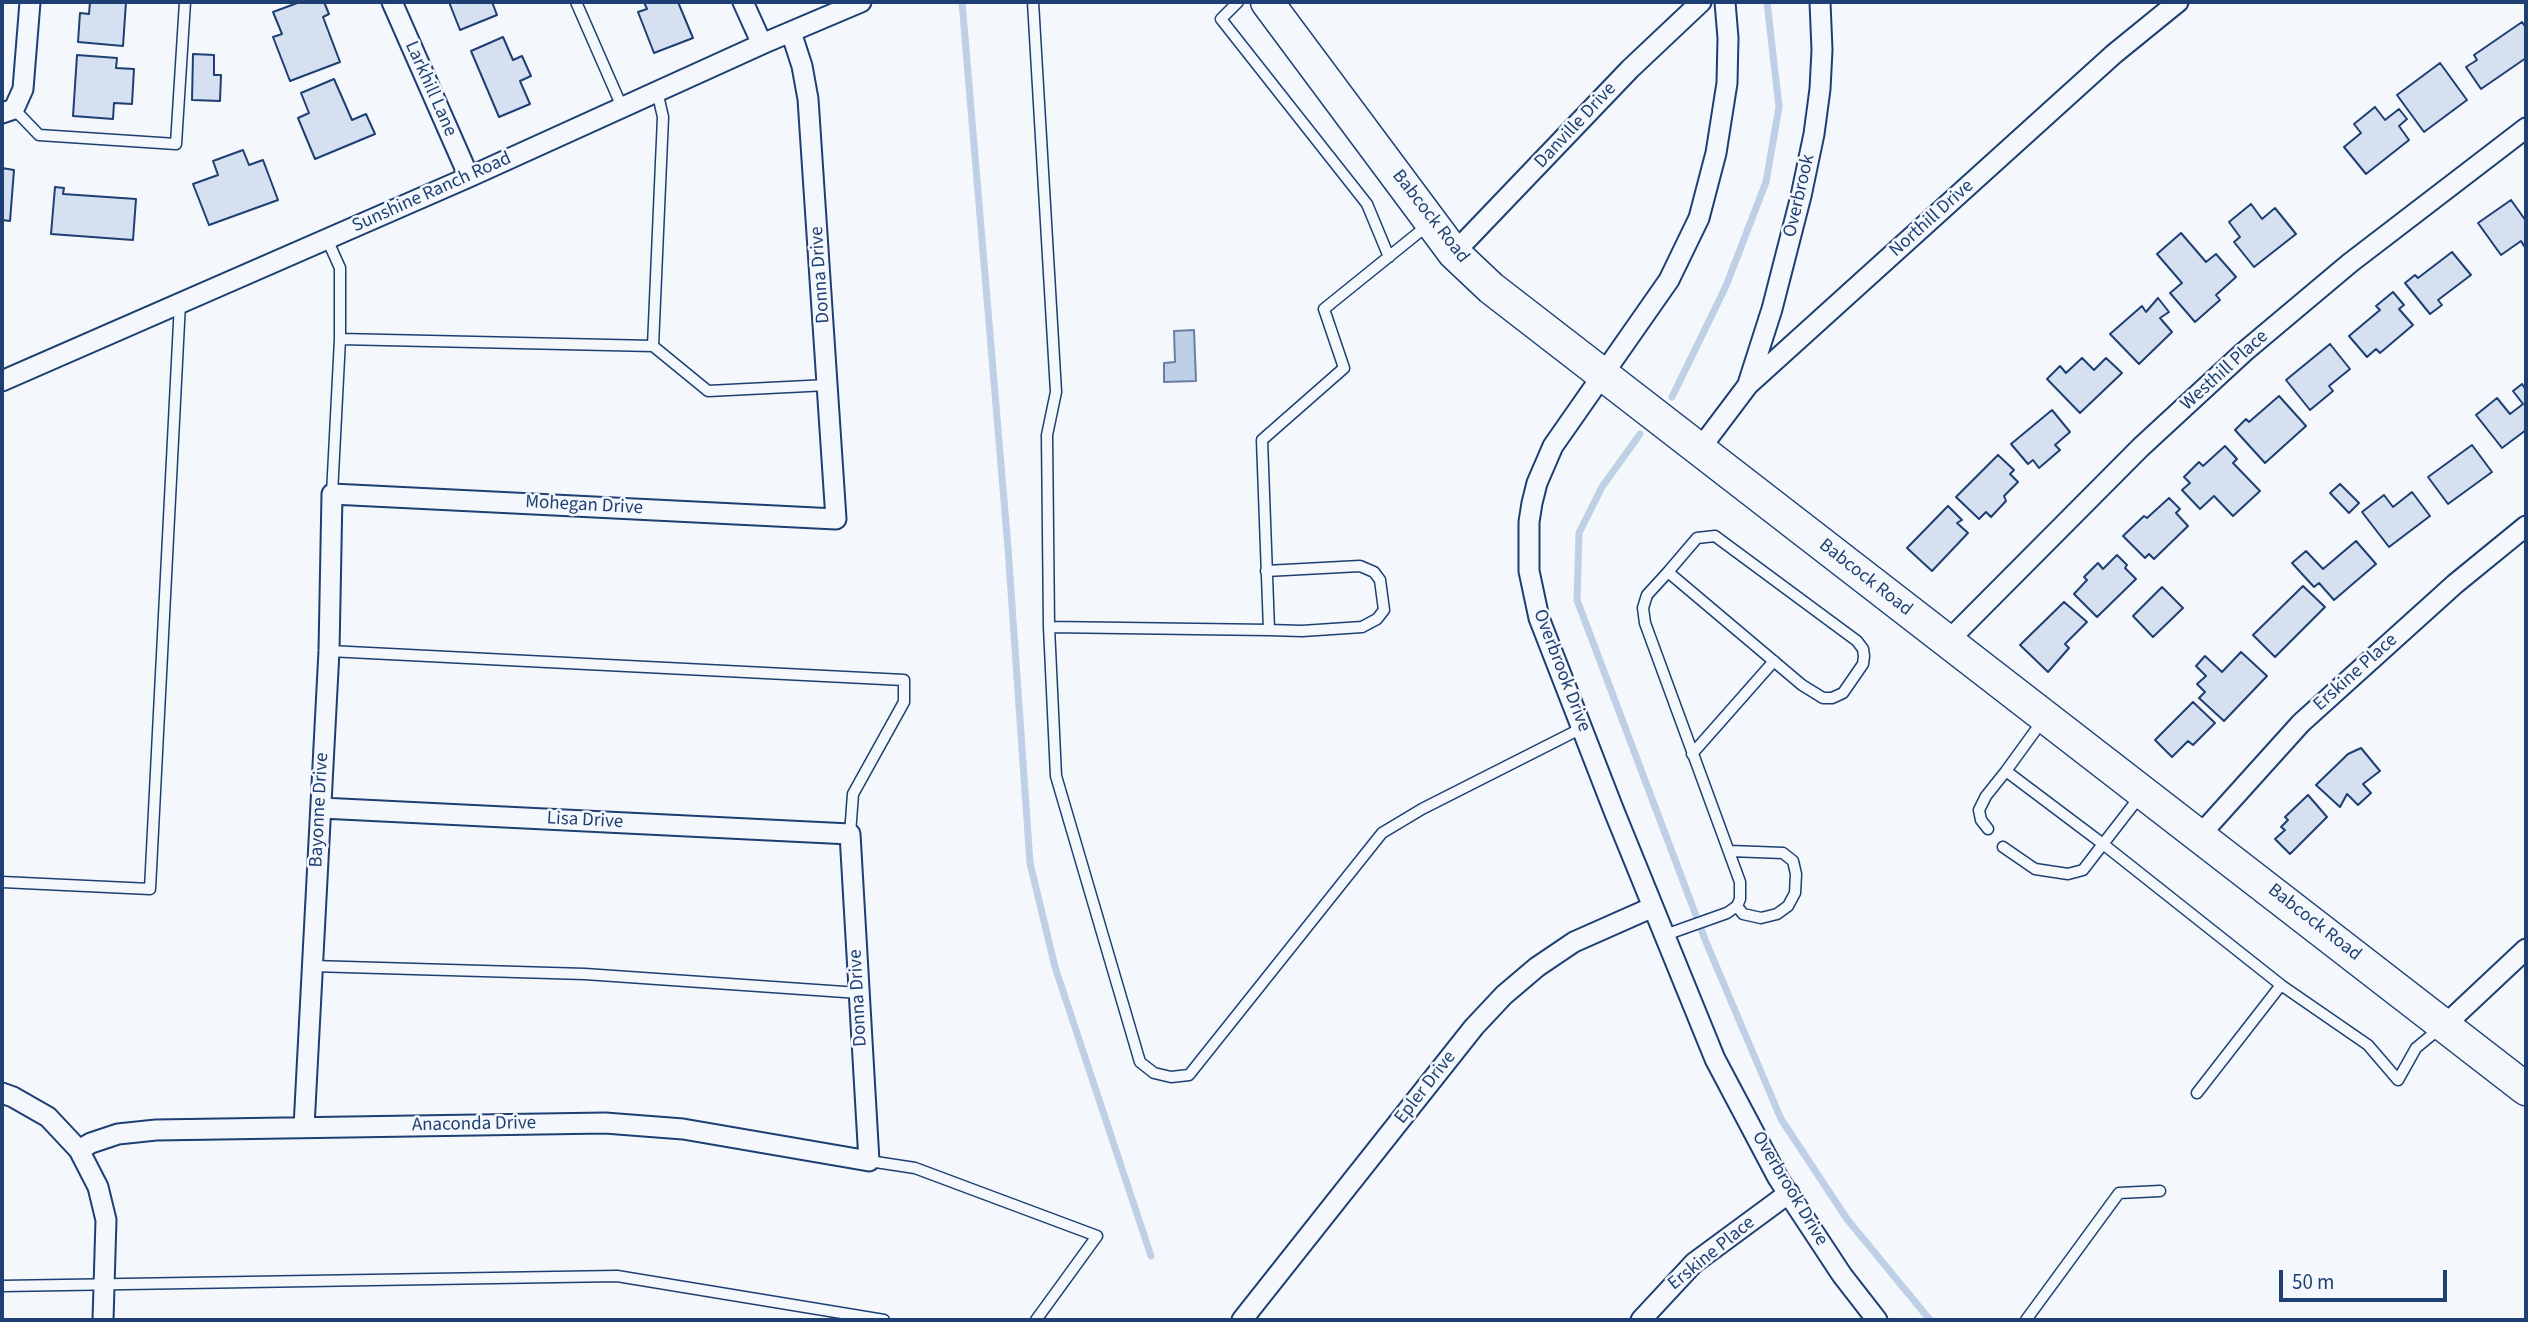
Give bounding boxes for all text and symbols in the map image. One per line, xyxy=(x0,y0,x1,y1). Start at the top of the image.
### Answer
street label: Larkhill Lane xyxy=(399,38,461,140)
street label: Danville Drive xyxy=(1530,78,1622,174)
street label: Sunshine Ranch Road xyxy=(349,148,515,238)
street label: Overbrook xyxy=(1779,152,1821,240)
street label: Babcock Road xyxy=(1386,166,1474,268)
street label: Northill Drive xyxy=(1885,175,1979,263)
street label: Donna Drive xyxy=(806,226,836,324)
street label: Westhill Place xyxy=(2177,326,2273,416)
street label: Mohegan Drive xyxy=(525,492,643,520)
street label: Babcock Road xyxy=(1814,534,1916,622)
street label: Overbrook Drive xyxy=(1527,607,1595,735)
street label: Erskine Place xyxy=(2309,629,2403,717)
street label: Bayonne Drive xyxy=(306,752,334,868)
street label: Lisa Drive xyxy=(546,808,624,834)
street label: Babcock Road xyxy=(2263,879,2365,967)
street label: Donna Drive xyxy=(845,949,873,1047)
street label: Epler Drive xyxy=(1390,1047,1462,1129)
street label: Anaconda Drive xyxy=(412,1113,536,1137)
street label: Overbrook Drive xyxy=(1746,1128,1832,1250)
street label: Erskine Place xyxy=(1664,1212,1760,1296)
scale bar xyxy=(2283,1256,2451,1300)
text: 50 m xyxy=(2292,1267,2334,1297)

